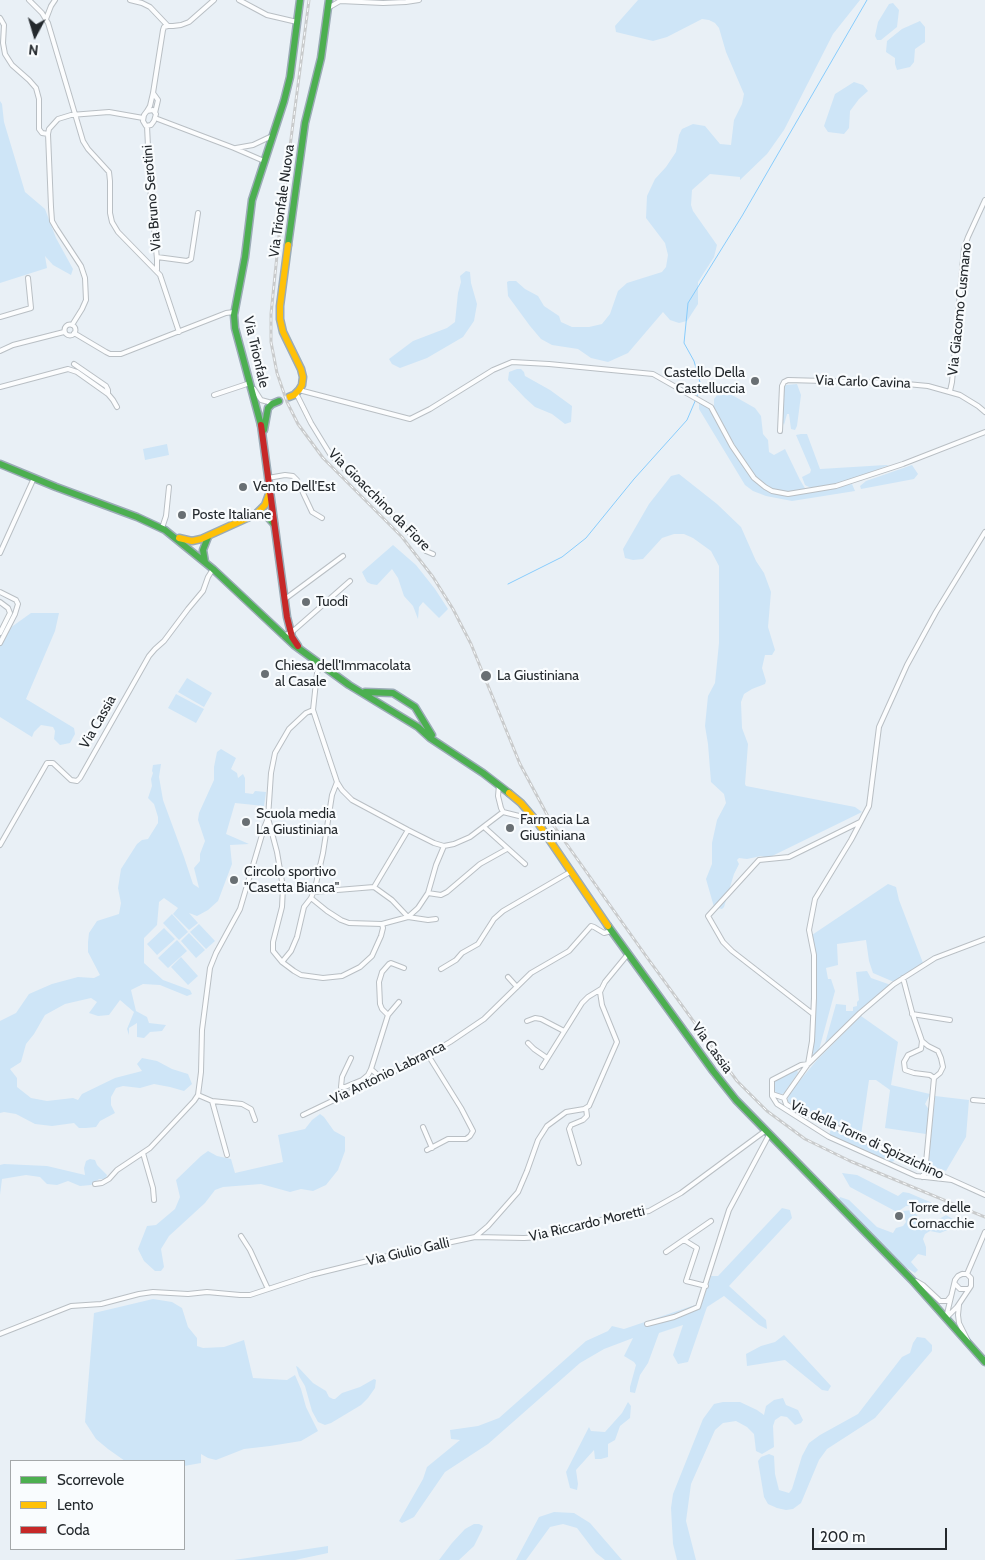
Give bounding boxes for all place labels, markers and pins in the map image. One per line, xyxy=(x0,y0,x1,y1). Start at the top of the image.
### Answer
place label: Castello Della Castelluccia xyxy=(664,365,745,398)
marker: Castello Della Castelluccia xyxy=(749,375,761,387)
place label: Vento Dell'Est xyxy=(253,479,335,495)
marker: Vento Dell'Est xyxy=(237,481,249,493)
place label: Poste Italiane xyxy=(192,507,271,523)
marker: Poste Italiane xyxy=(176,509,188,521)
place label: Tuodì xyxy=(316,594,348,610)
marker: Tuodì xyxy=(300,596,312,608)
place label: Chiesa dell'Immacolata al Casale xyxy=(275,658,411,690)
marker: Chiesa dell'Immacolata al Casale xyxy=(259,668,271,680)
place label: La Giustiniana xyxy=(497,668,579,684)
marker: La Giustiniana xyxy=(479,669,493,683)
place label: Scuola media La Giustiniana xyxy=(256,806,338,839)
place label: Farmacia La Giustiniana xyxy=(520,812,590,844)
marker: Scuola media La Giustiniana xyxy=(240,816,252,828)
marker: Farmacia La Giustiniana xyxy=(504,822,516,834)
place label: Circolo sportivo "Casetta Bianca" xyxy=(244,864,339,896)
marker: Circolo sportivo "Casetta Bianca" xyxy=(228,874,240,886)
place label: Torre delle Cornacchie xyxy=(909,1200,974,1232)
marker: Torre delle Cornacchie xyxy=(893,1210,905,1222)

